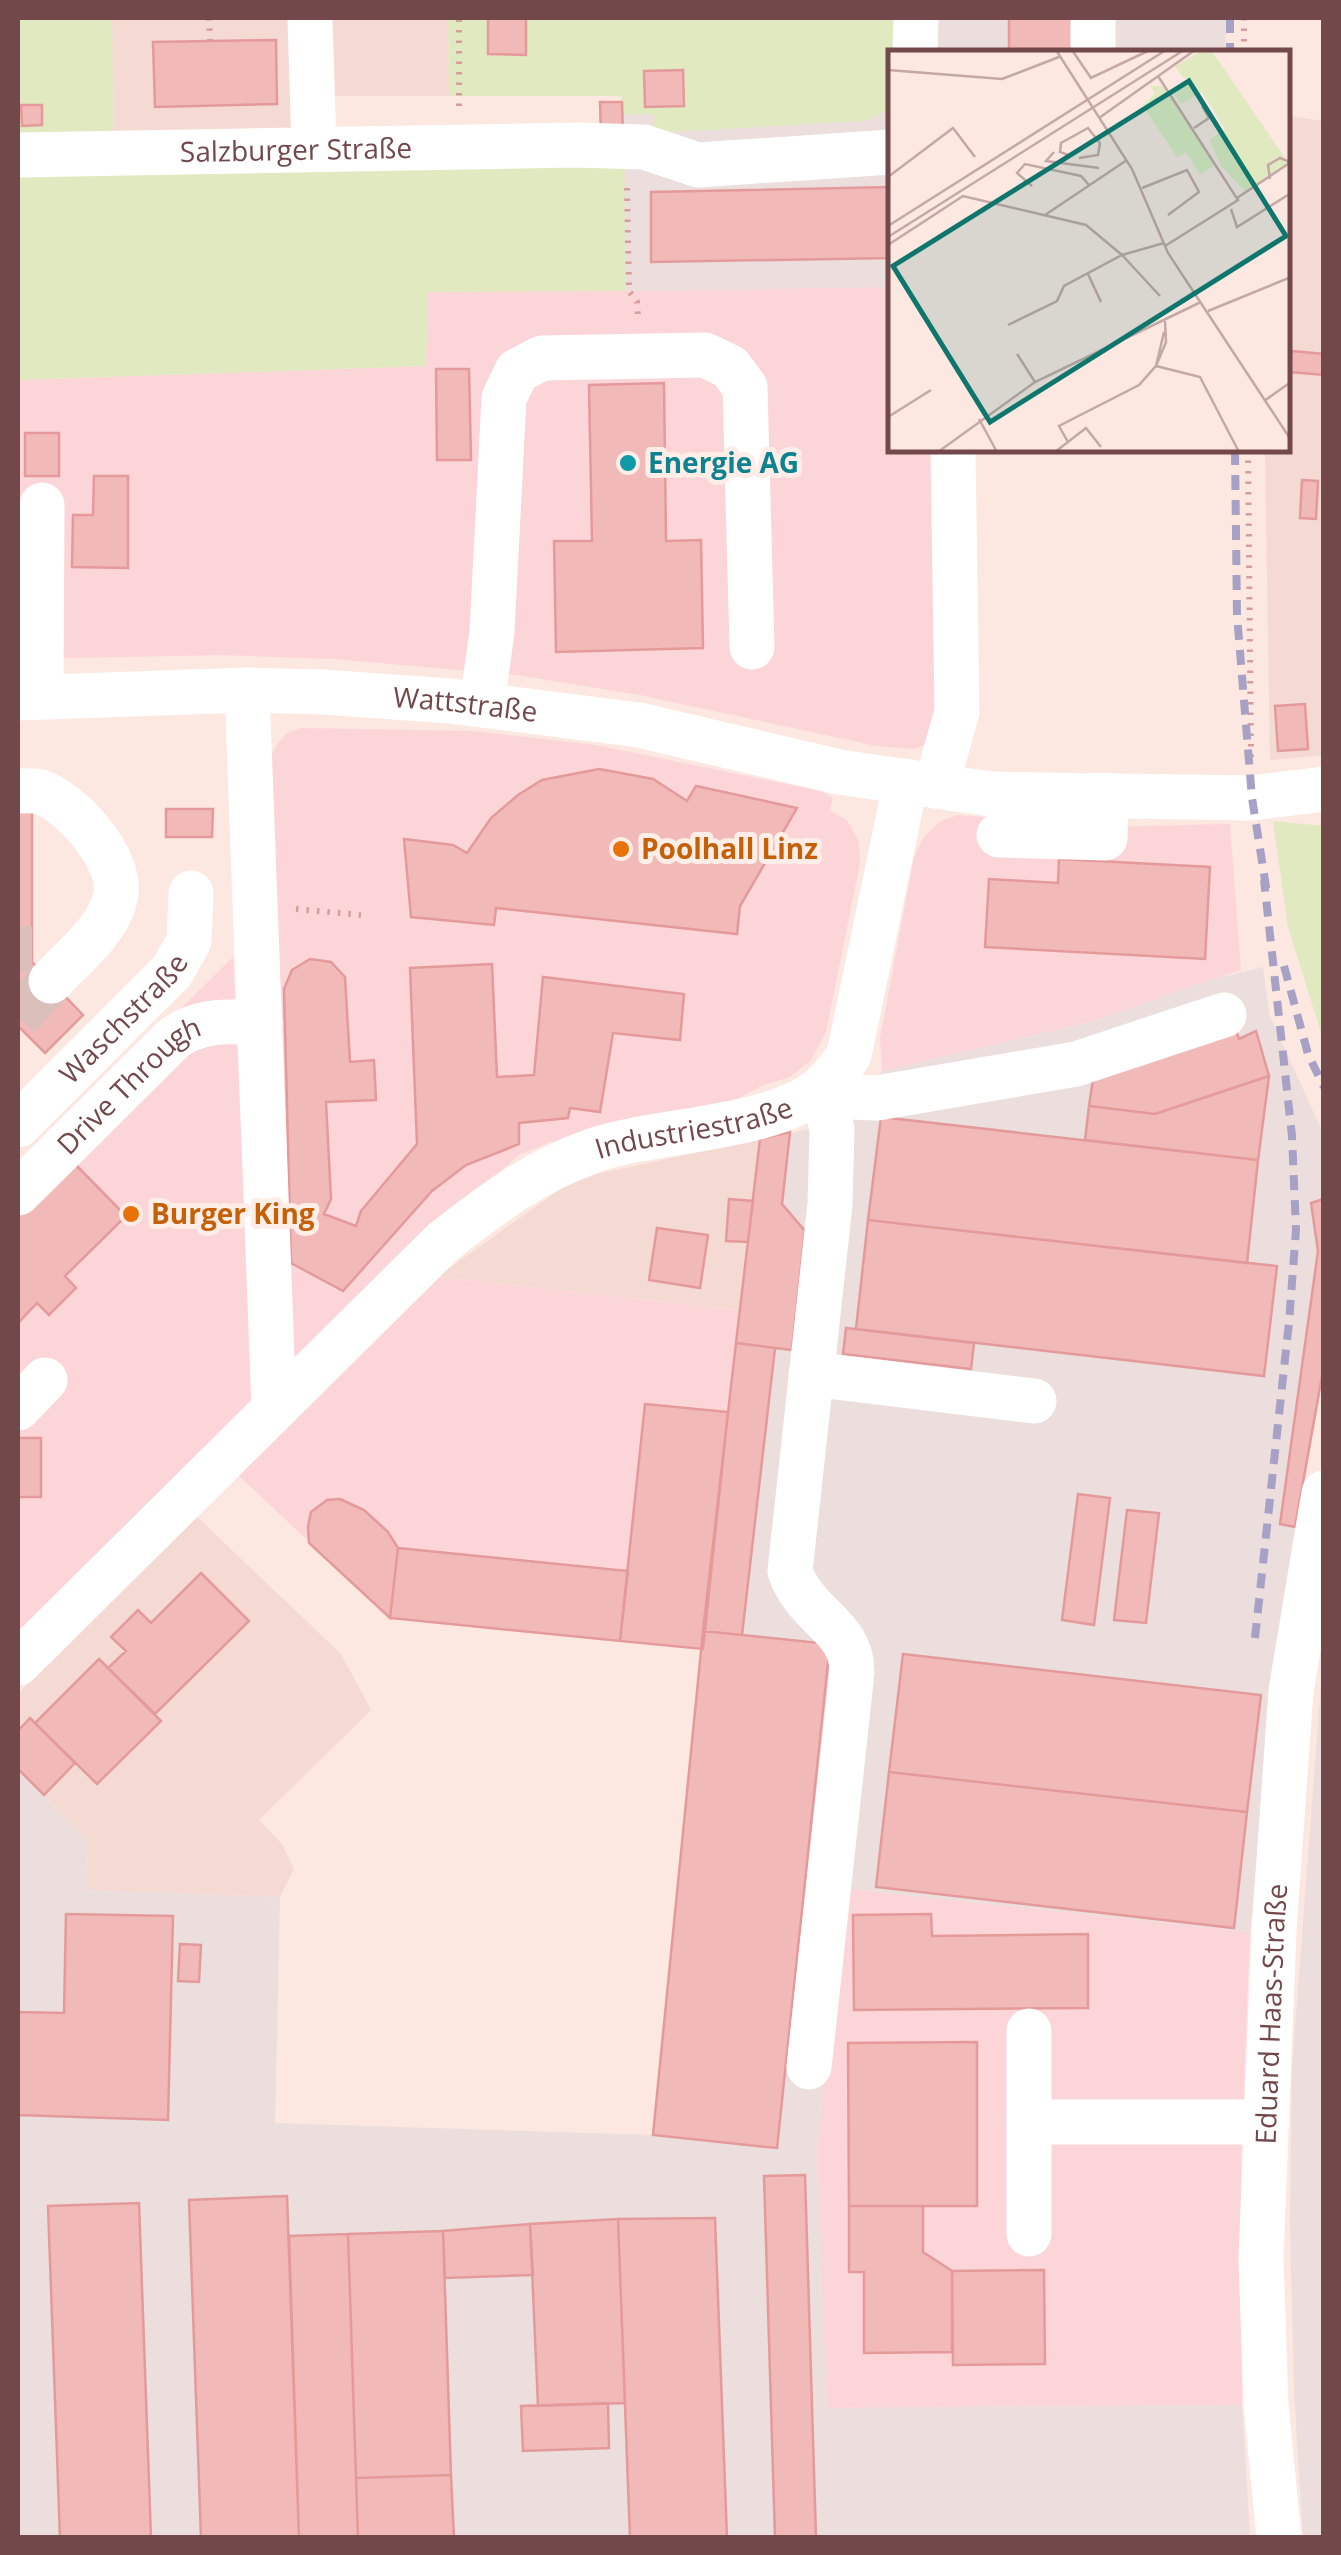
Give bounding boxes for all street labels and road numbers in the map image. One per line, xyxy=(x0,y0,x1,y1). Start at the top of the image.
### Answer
street label: Salzburger Straße xyxy=(180,128,412,170)
street label: Wattstraße xyxy=(392,677,540,730)
street label: Waschstraße xyxy=(50,947,196,1091)
street label: Drive Through xyxy=(48,1007,206,1162)
street label: Industriestraße xyxy=(590,1087,798,1167)
street label: Eduard Haas-Straße xyxy=(1246,1882,1295,2145)

